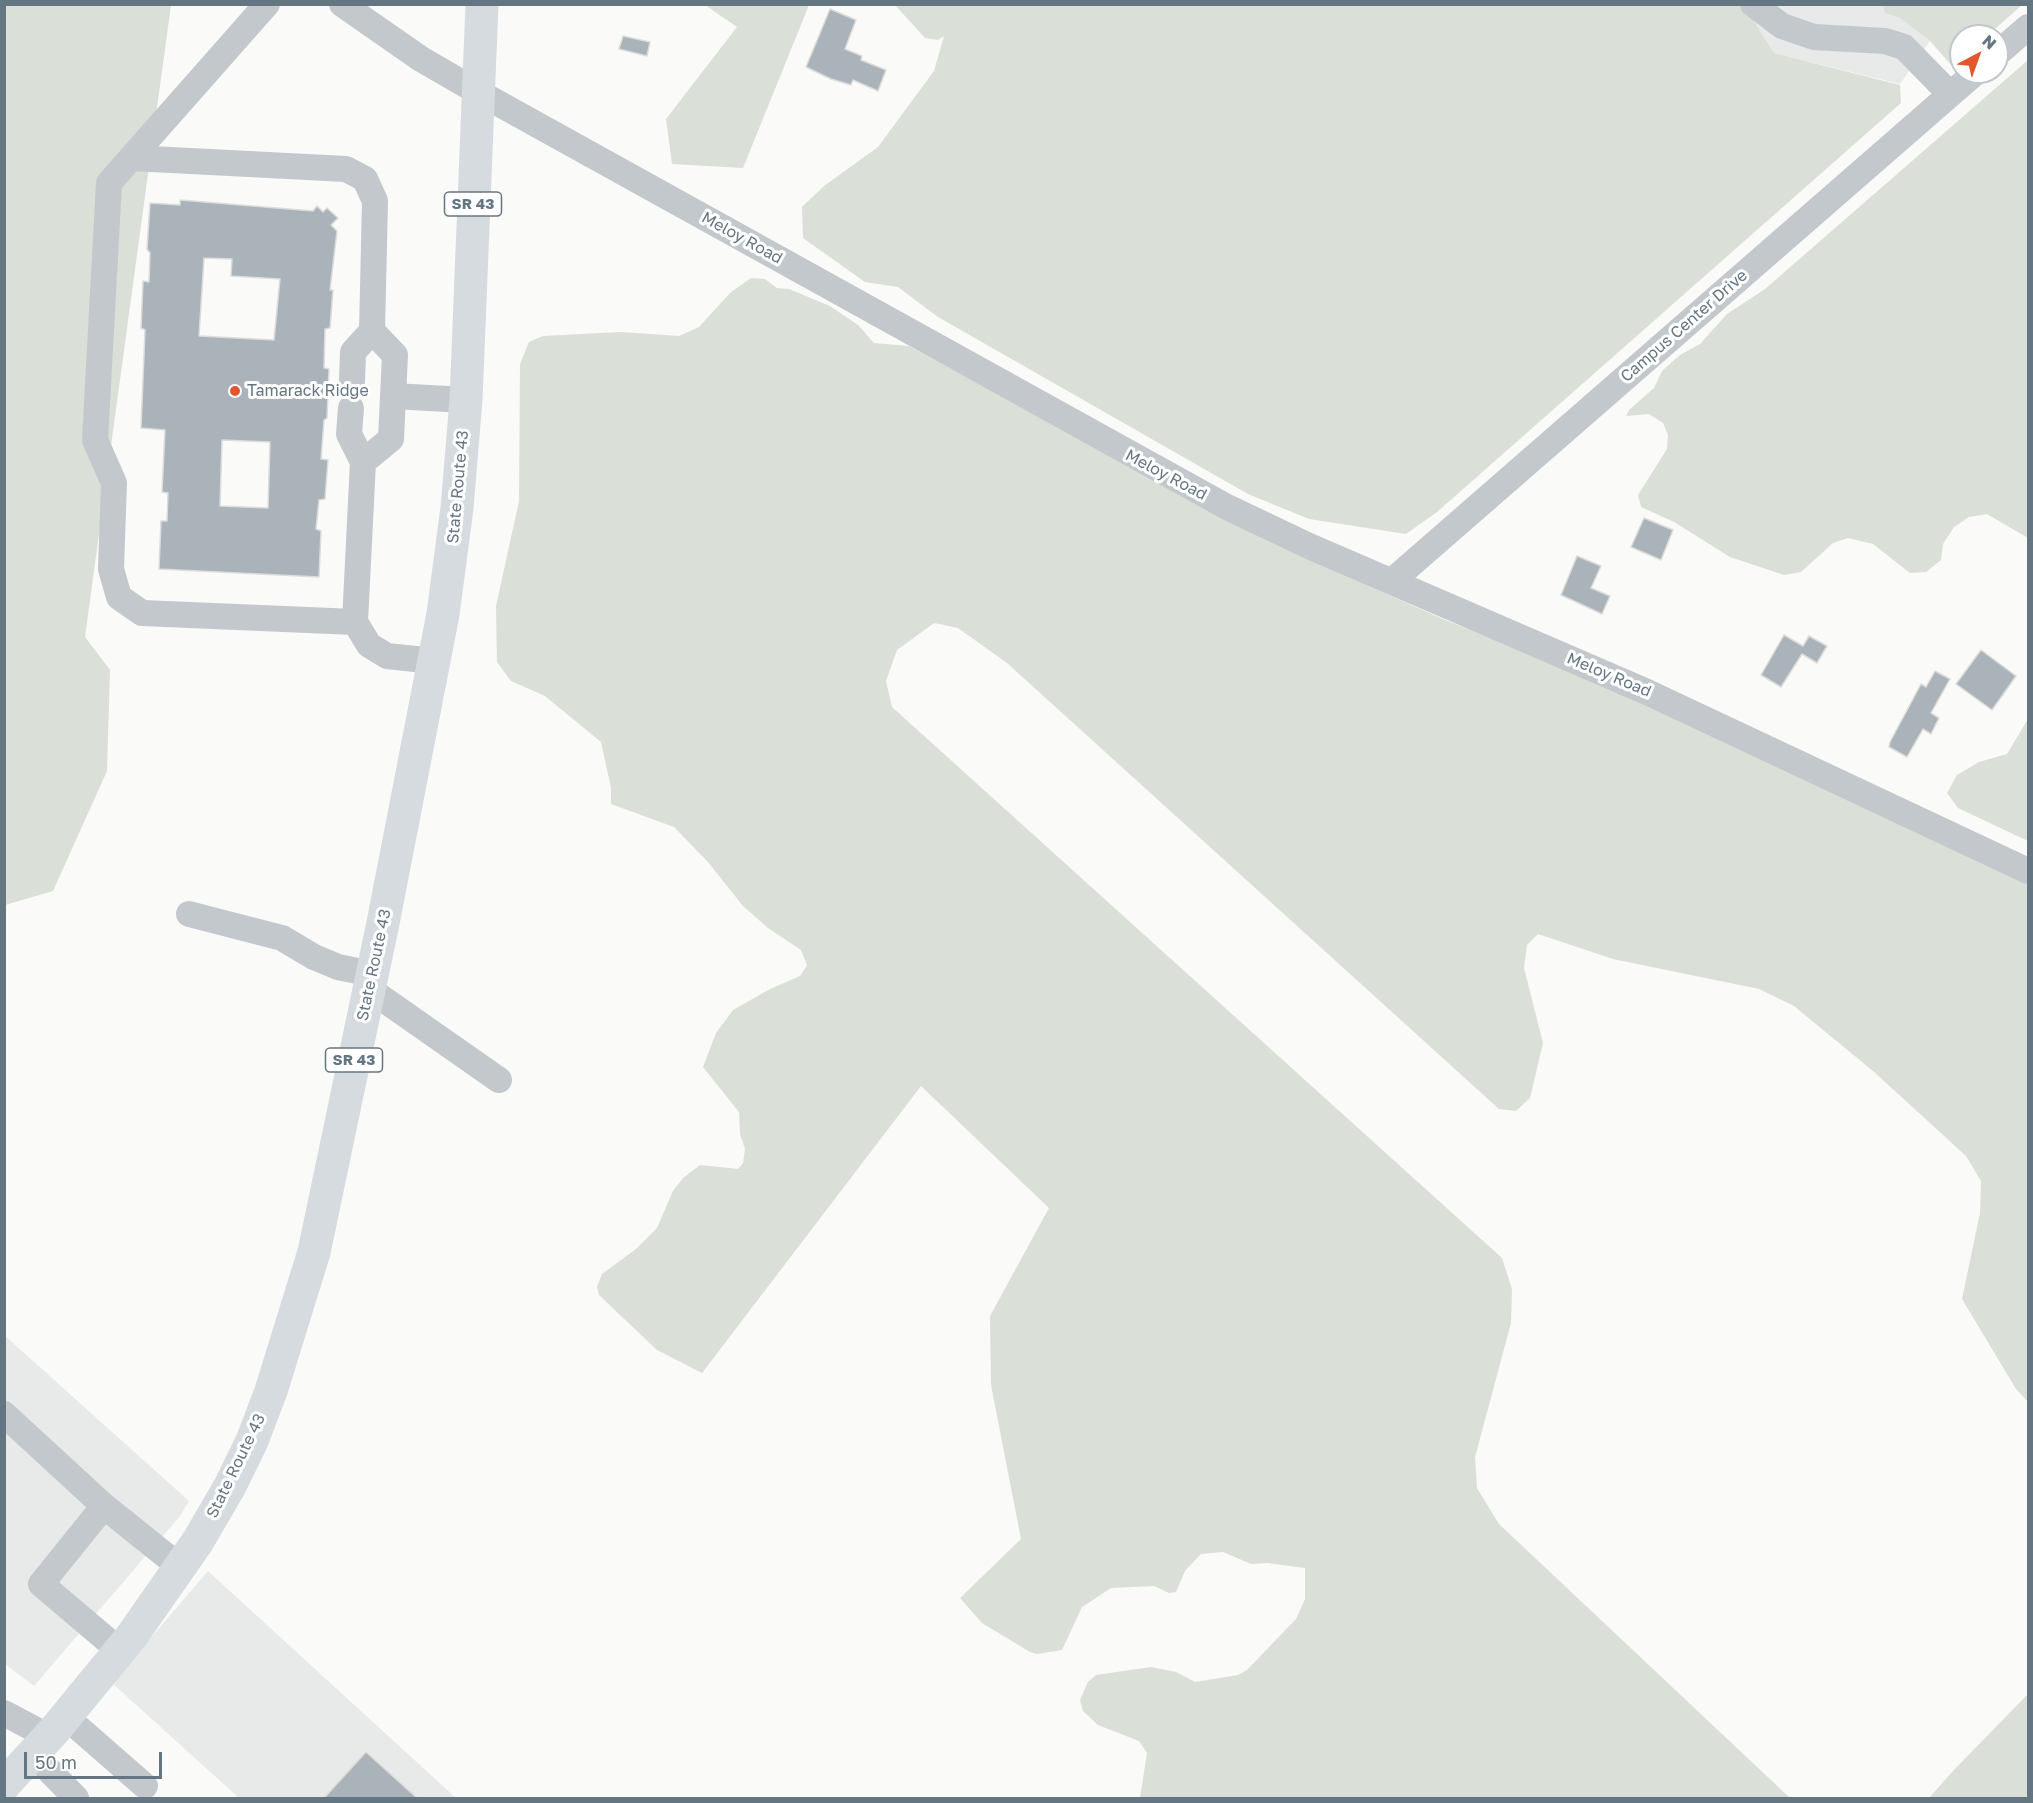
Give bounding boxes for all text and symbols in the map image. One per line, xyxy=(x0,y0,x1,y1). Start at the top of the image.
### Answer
north arrow xyxy=(1949,24,2009,84)
text: N xyxy=(1978,30,2001,53)
road number: SR 43 xyxy=(444,192,502,216)
street label: Meloy Road xyxy=(698,208,786,268)
street label: Campus Center Drive xyxy=(1617,266,1751,386)
place label: Tamarack Ridge xyxy=(247,381,369,401)
marker: Tamarack Ridge xyxy=(228,384,242,398)
street label: State Route 43 xyxy=(443,430,473,544)
street label: Meloy Road xyxy=(1122,446,1210,504)
street label: Meloy Road xyxy=(1564,649,1654,701)
street label: State Route 43 xyxy=(353,907,395,1023)
road number: SR 43 xyxy=(326,1048,382,1072)
street label: State Route 43 xyxy=(202,1411,270,1521)
scale bar xyxy=(27,1740,165,1778)
text: 50 m xyxy=(35,1751,77,1773)

